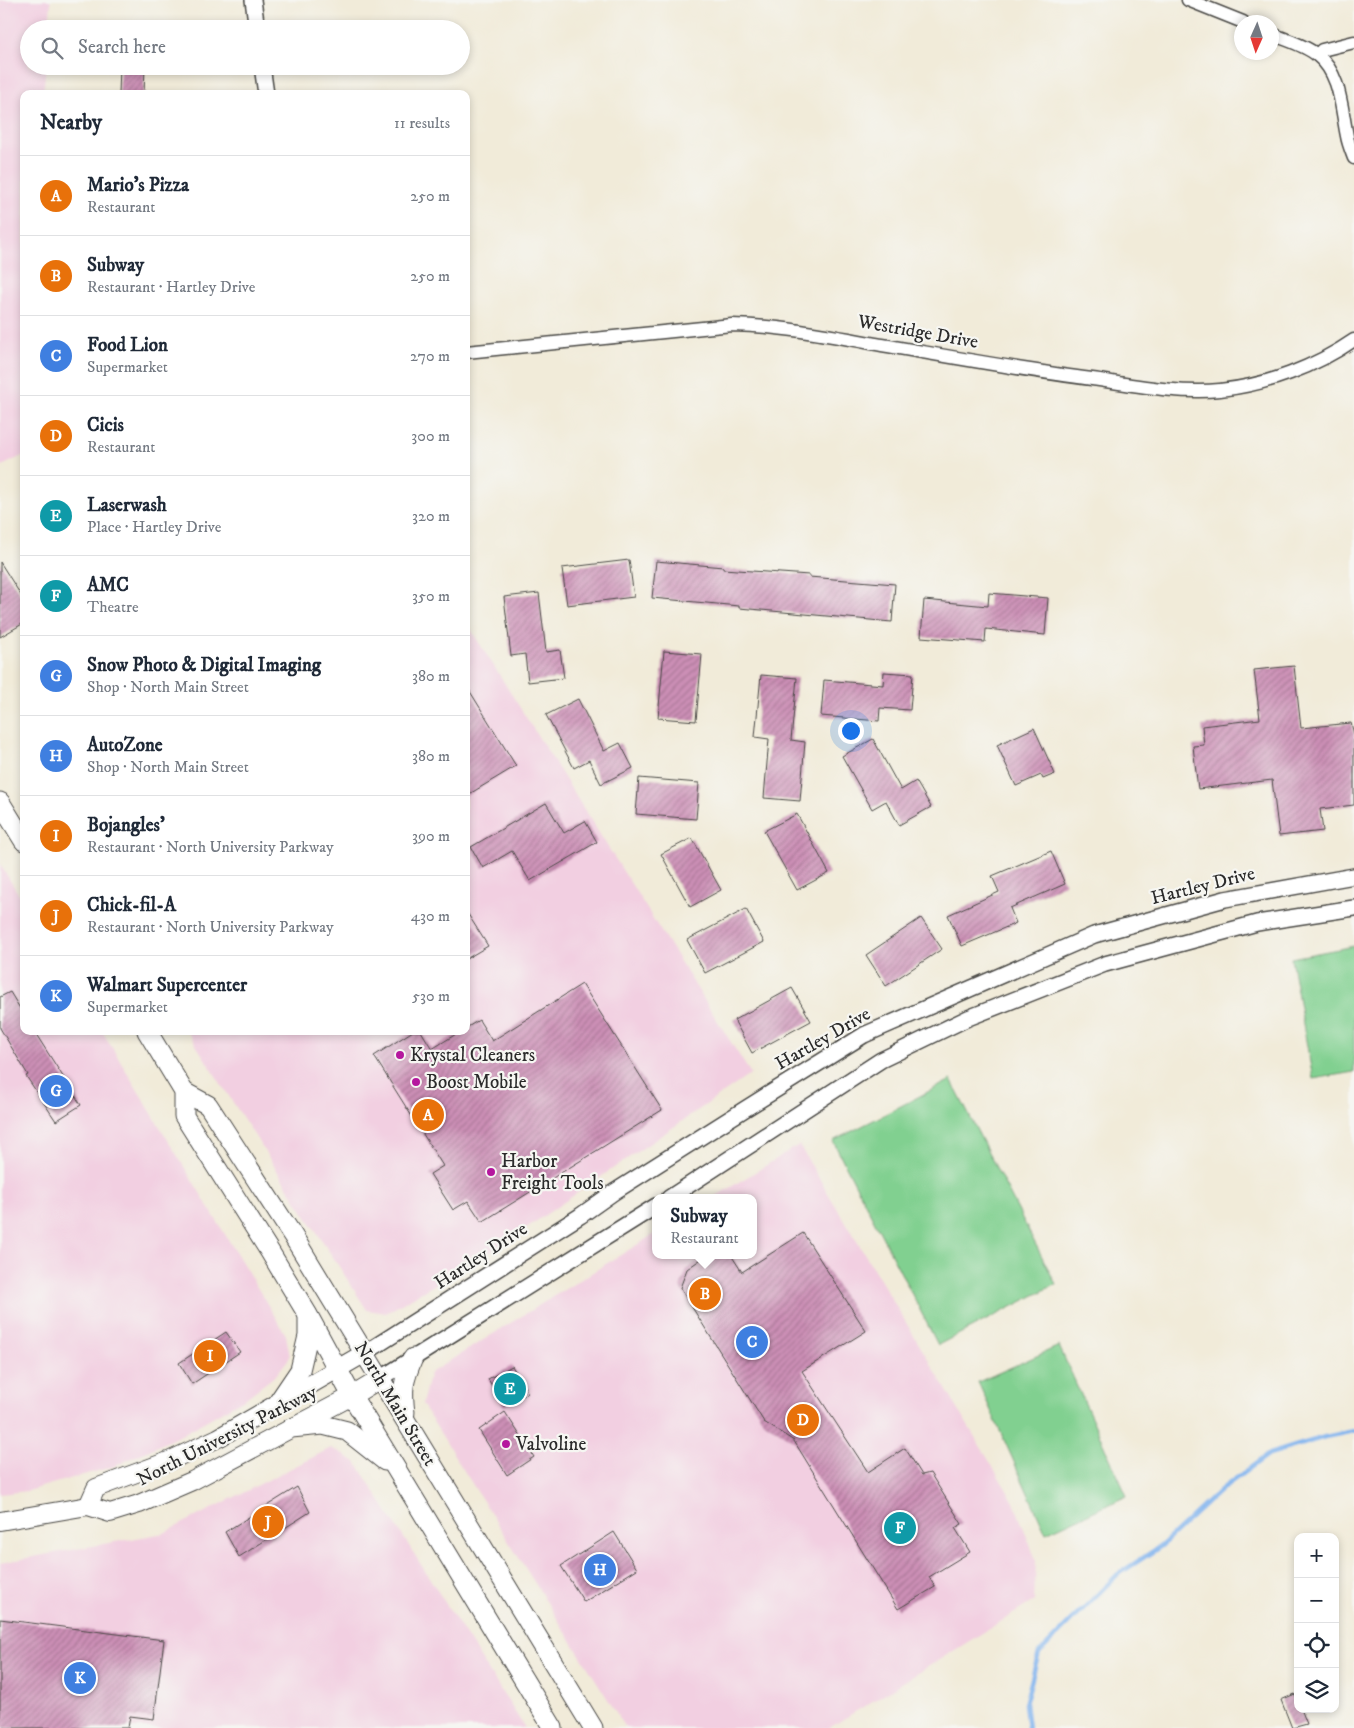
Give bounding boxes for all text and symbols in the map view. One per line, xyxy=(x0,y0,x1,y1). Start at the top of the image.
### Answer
north arrow xyxy=(1234,15,1279,60)
search box xyxy=(20,20,470,75)
icon: search xyxy=(38,34,66,62)
text: Search here xyxy=(78,36,166,59)
text: Nearby xyxy=(40,110,102,136)
text: 11 results xyxy=(394,113,450,133)
text: Mario's Pizza xyxy=(87,174,189,197)
text: A xyxy=(51,186,61,206)
text: 250 m xyxy=(410,186,450,206)
text: Restaurant xyxy=(87,197,155,217)
text: Subway xyxy=(87,254,144,277)
text: B xyxy=(51,266,61,286)
text: 250 m xyxy=(410,266,450,286)
text: Restaurant · Hartley Drive xyxy=(87,277,255,297)
street label: Westridge Drive xyxy=(855,310,980,354)
text: Food Lion xyxy=(87,334,168,357)
text: C xyxy=(51,346,61,366)
text: 270 m xyxy=(410,346,450,366)
text: Supermarket xyxy=(87,357,168,377)
text: Cicis xyxy=(87,414,124,437)
text: D xyxy=(50,426,62,446)
text: 300 m xyxy=(411,426,450,446)
text: Restaurant xyxy=(87,437,155,457)
text: Laserwash xyxy=(87,494,167,517)
text: E xyxy=(50,506,62,526)
text: 320 m xyxy=(412,506,450,526)
text: Place · Hartley Drive xyxy=(87,517,221,537)
text: AMC xyxy=(87,574,129,597)
text: F xyxy=(51,586,61,606)
text: 350 m xyxy=(412,586,450,606)
text: Theatre xyxy=(87,597,139,617)
text: Snow Photo & Digital Imaging xyxy=(87,654,321,677)
text: G xyxy=(50,666,62,686)
text: 380 m xyxy=(412,666,450,686)
text: Shop · North Main Street xyxy=(87,677,249,697)
your location xyxy=(838,718,864,744)
text: AutoZone xyxy=(87,734,163,757)
text: H xyxy=(49,746,63,766)
text: 380 m xyxy=(412,746,450,766)
text: Shop · North Main Street xyxy=(87,757,249,777)
text: Bojangles' xyxy=(87,814,165,837)
text: I xyxy=(53,826,59,846)
text: 390 m xyxy=(412,826,450,846)
text: Restaurant · North University Parkway xyxy=(87,837,334,857)
street label: Hartley Drive xyxy=(1149,862,1257,910)
text: Chick-fil-A xyxy=(87,894,176,917)
text: J xyxy=(53,906,59,926)
text: 430 m xyxy=(411,906,450,926)
text: Restaurant · North University Parkway xyxy=(87,917,334,937)
text: Walmart Supercenter xyxy=(87,974,247,997)
text: K xyxy=(50,986,62,1006)
text: 530 m xyxy=(412,986,450,1006)
text: Supermarket xyxy=(87,997,168,1017)
street label: Hartley Drive xyxy=(771,1002,875,1075)
place label: Krystal Cleaners xyxy=(410,1044,535,1067)
marker: Krystal Cleaners xyxy=(394,1049,406,1061)
place label: Boost Mobile xyxy=(426,1071,527,1094)
pin: G xyxy=(40,1072,72,1110)
marker: Boost Mobile xyxy=(410,1076,422,1088)
pin: A xyxy=(412,1096,444,1134)
place label: Harbor Freight Tools xyxy=(501,1150,604,1195)
marker: Harbor Freight Tools xyxy=(485,1166,497,1178)
popup xyxy=(652,1194,757,1259)
text: Subway xyxy=(670,1205,727,1228)
street label: Hartley Drive xyxy=(430,1217,532,1295)
text: Restaurant xyxy=(670,1228,739,1248)
pin: B xyxy=(689,1275,721,1313)
pin: C xyxy=(736,1323,768,1361)
pin: I xyxy=(194,1337,226,1375)
street label: North Main Street xyxy=(349,1338,441,1470)
pin: E xyxy=(494,1370,526,1408)
street label: North University Parkway xyxy=(133,1380,322,1491)
pin: D xyxy=(787,1401,819,1439)
place label: Valvoline xyxy=(515,1433,586,1456)
marker: Valvoline xyxy=(500,1438,512,1450)
pin: J xyxy=(252,1503,284,1541)
pin: F xyxy=(884,1509,916,1547)
map controls xyxy=(1294,1533,1339,1713)
button: + xyxy=(1294,1533,1339,1578)
pin: H xyxy=(584,1551,616,1589)
button: − xyxy=(1294,1578,1339,1623)
button: locate xyxy=(1294,1623,1339,1668)
pin: K xyxy=(64,1659,96,1697)
button: layers xyxy=(1294,1668,1339,1713)

